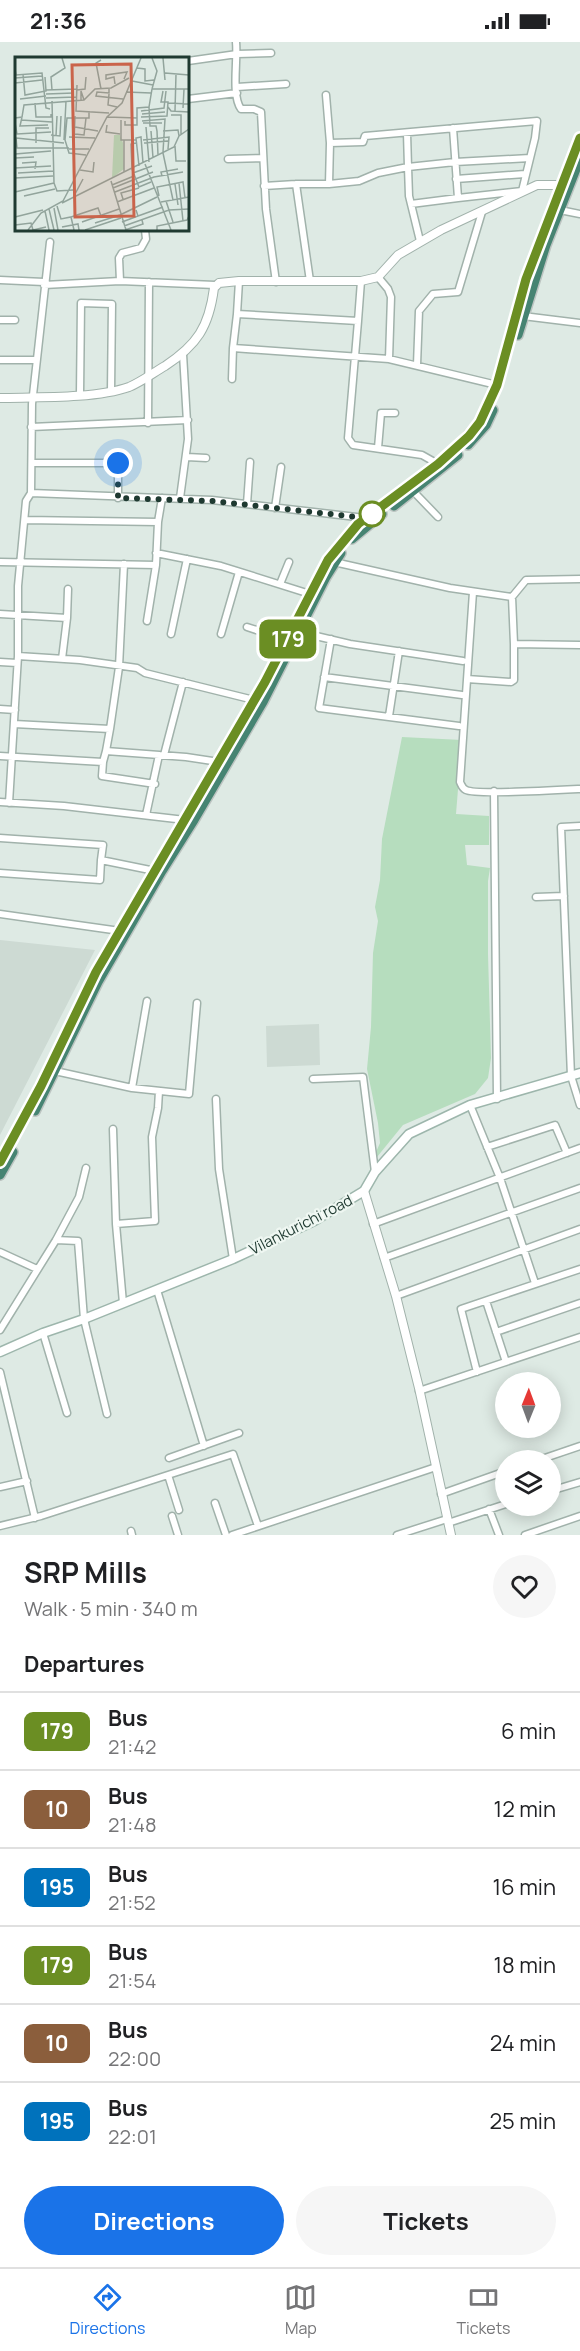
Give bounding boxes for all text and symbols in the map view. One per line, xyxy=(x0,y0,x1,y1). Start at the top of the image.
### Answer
text: 21:36 xyxy=(30,6,87,36)
inset map xyxy=(15,57,189,231)
your location xyxy=(103,448,133,478)
unlabelled marker xyxy=(359,501,385,527)
line badge: 179 xyxy=(254,620,322,658)
text: 179 xyxy=(271,625,305,653)
street label: Vilankurichi road xyxy=(246,1189,356,1260)
north arrow xyxy=(495,1372,561,1438)
map controls xyxy=(495,1372,561,1516)
button: layers xyxy=(495,1450,561,1516)
text: SRP Mills xyxy=(24,1553,147,1591)
button: heart xyxy=(493,1555,556,1618)
text: Walk · 5 min · 340 m xyxy=(24,1595,198,1622)
text: Departures xyxy=(24,1649,144,1679)
text: Bus xyxy=(108,1703,148,1733)
text: 6 min xyxy=(501,1716,556,1746)
text: 179 xyxy=(40,1717,74,1745)
text: 21:42 xyxy=(108,1733,156,1760)
text: Bus xyxy=(108,1781,148,1811)
text: 12 min xyxy=(494,1794,556,1824)
text: 10 xyxy=(45,1795,69,1823)
text: 21:48 xyxy=(108,1811,157,1838)
text: Bus xyxy=(108,1859,148,1889)
text: 16 min xyxy=(493,1872,556,1902)
text: 195 xyxy=(40,1873,74,1901)
text: 21:52 xyxy=(108,1889,156,1916)
text: Bus xyxy=(108,1937,148,1967)
text: 18 min xyxy=(493,1950,556,1980)
text: 179 xyxy=(40,1951,74,1979)
text: 21:54 xyxy=(108,1967,157,1994)
text: Bus xyxy=(108,2015,148,2045)
text: 24 min xyxy=(490,2028,556,2058)
text: 10 xyxy=(45,2029,69,2057)
text: 22:00 xyxy=(108,2045,161,2072)
text: Bus xyxy=(108,2093,148,2123)
text: 25 min xyxy=(489,2106,556,2136)
text: 195 xyxy=(40,2107,74,2135)
text: 22:01 xyxy=(108,2123,157,2150)
button: Directions xyxy=(24,2186,284,2255)
button: Tickets xyxy=(296,2186,556,2255)
tab: Directions xyxy=(70,2281,145,2339)
tab: Map xyxy=(284,2281,317,2339)
tab: Tickets xyxy=(456,2281,510,2339)

